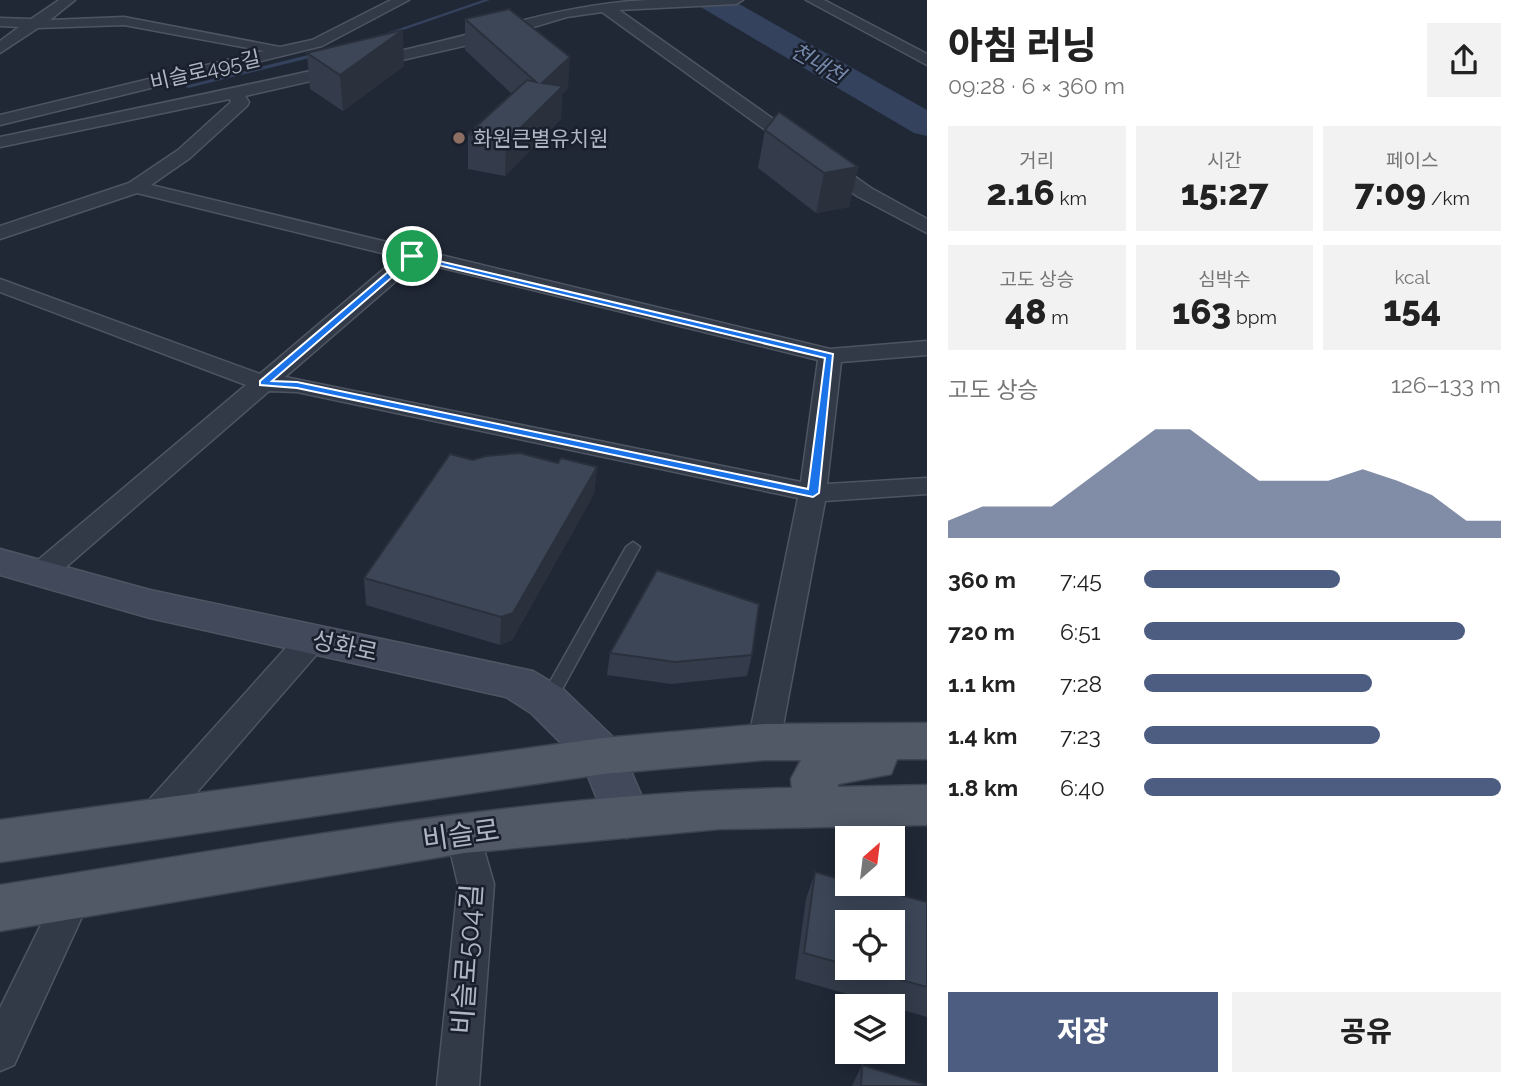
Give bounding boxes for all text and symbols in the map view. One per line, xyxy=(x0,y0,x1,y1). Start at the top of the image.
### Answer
text: 아침 러닝 xyxy=(948,23,1097,68)
button: share xyxy=(1427,23,1501,97)
water label: 천내천 xyxy=(787,38,852,90)
street label: 비슬로495길 xyxy=(147,45,263,95)
text: 09:28 · 6 × 360 m xyxy=(948,72,1125,99)
place label: 화원큰별유치원 xyxy=(473,126,608,151)
marker: 화원큰별유치원 xyxy=(451,130,467,146)
text: 거리 xyxy=(1019,149,1054,171)
text: 시간 xyxy=(1207,149,1242,171)
text: 페이스 xyxy=(1386,149,1438,171)
text: 2.16 xyxy=(987,172,1055,213)
text: 15:27 xyxy=(1181,172,1268,213)
text: 7:09 xyxy=(1354,172,1426,213)
text: km xyxy=(1055,187,1087,209)
text: /km xyxy=(1426,187,1470,209)
pin xyxy=(382,226,442,286)
icon: arrive xyxy=(393,237,431,275)
text: kcal xyxy=(1394,266,1430,288)
text: 고도 상승 xyxy=(999,268,1074,290)
text: 심박수 xyxy=(1198,268,1251,290)
text: 154 xyxy=(1383,288,1441,329)
text: 48 xyxy=(1005,291,1046,332)
text: 163 xyxy=(1172,291,1231,332)
text: m xyxy=(1046,306,1069,328)
text: bpm xyxy=(1231,306,1277,328)
text: 126–133 m xyxy=(1391,371,1501,398)
text: 고도 상승 xyxy=(948,376,1039,403)
text: 360 m xyxy=(948,566,1016,593)
text: 7:45 xyxy=(1060,566,1102,593)
text: 720 m xyxy=(948,618,1015,645)
text: 6:51 xyxy=(1060,618,1101,645)
street label: 성화로 xyxy=(310,625,380,667)
text: 1.1 km xyxy=(948,670,1016,697)
text: 7:28 xyxy=(1060,670,1102,697)
text: 1.4 km xyxy=(948,722,1017,749)
text: 7:23 xyxy=(1060,722,1101,749)
text: 1.8 km xyxy=(948,774,1018,801)
text: 6:40 xyxy=(1060,774,1105,801)
street label: 비슬로 xyxy=(420,813,502,857)
north arrow xyxy=(835,826,905,896)
map controls xyxy=(835,826,905,1064)
street label: 비슬로504길 xyxy=(445,883,489,1035)
button: locate xyxy=(835,910,905,980)
button: 저장 xyxy=(948,992,1218,1072)
button: 공유 xyxy=(1232,992,1501,1072)
button: layers xyxy=(835,994,905,1064)

